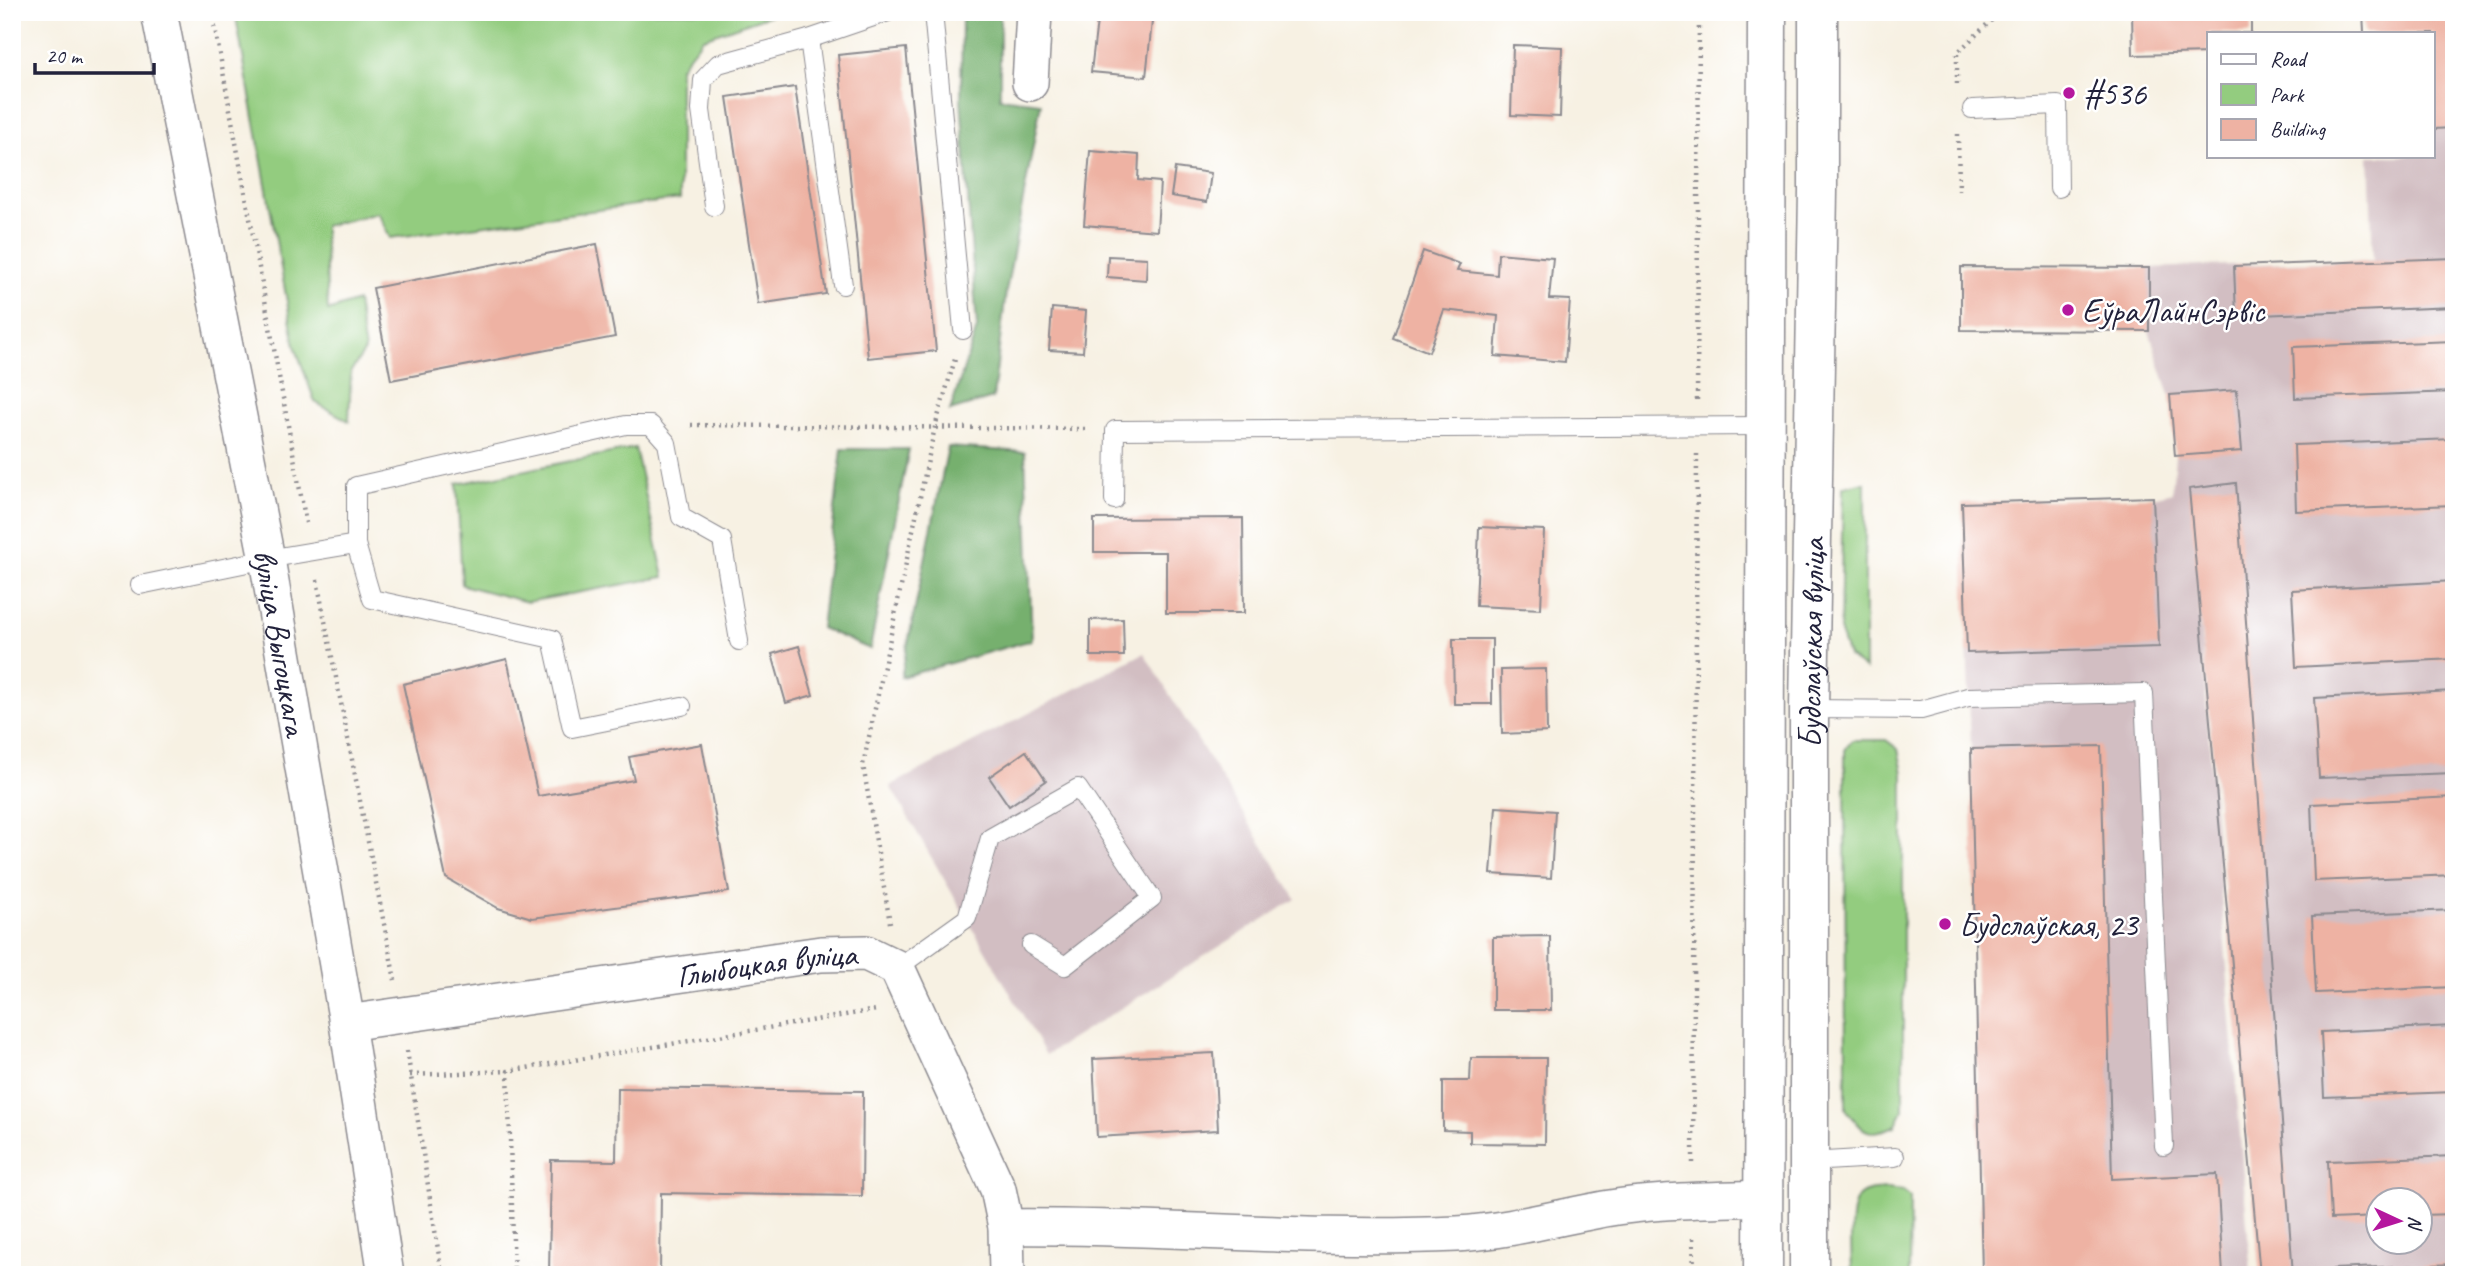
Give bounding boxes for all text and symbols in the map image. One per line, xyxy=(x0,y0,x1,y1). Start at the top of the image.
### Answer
scale bar xyxy=(35,32,154,76)
legend xyxy=(2207,32,2434,158)
text: 20 m xyxy=(46,43,84,69)
text: Road xyxy=(2270,46,2309,72)
place label: #536 xyxy=(2083,73,2147,115)
text: Park xyxy=(2270,82,2305,108)
marker: #536 xyxy=(2061,85,2077,101)
text: Building xyxy=(2270,116,2327,142)
place label: ЕўраЛайнСэрвіс xyxy=(2082,290,2267,332)
marker: ЕўраЛайнСэрвіс xyxy=(2060,302,2076,318)
street label: Будслаўская вуліца xyxy=(1789,535,1834,748)
street label: вуліца Выгоцкага xyxy=(244,546,317,741)
place label: Будслаўская, 23 xyxy=(1959,904,2140,946)
marker: Будслаўская, 23 xyxy=(1937,916,1953,932)
street label: Глыбоцкая вуліца xyxy=(674,933,860,997)
north arrow xyxy=(2364,1186,2434,1256)
text: N xyxy=(2402,1215,2427,1232)

